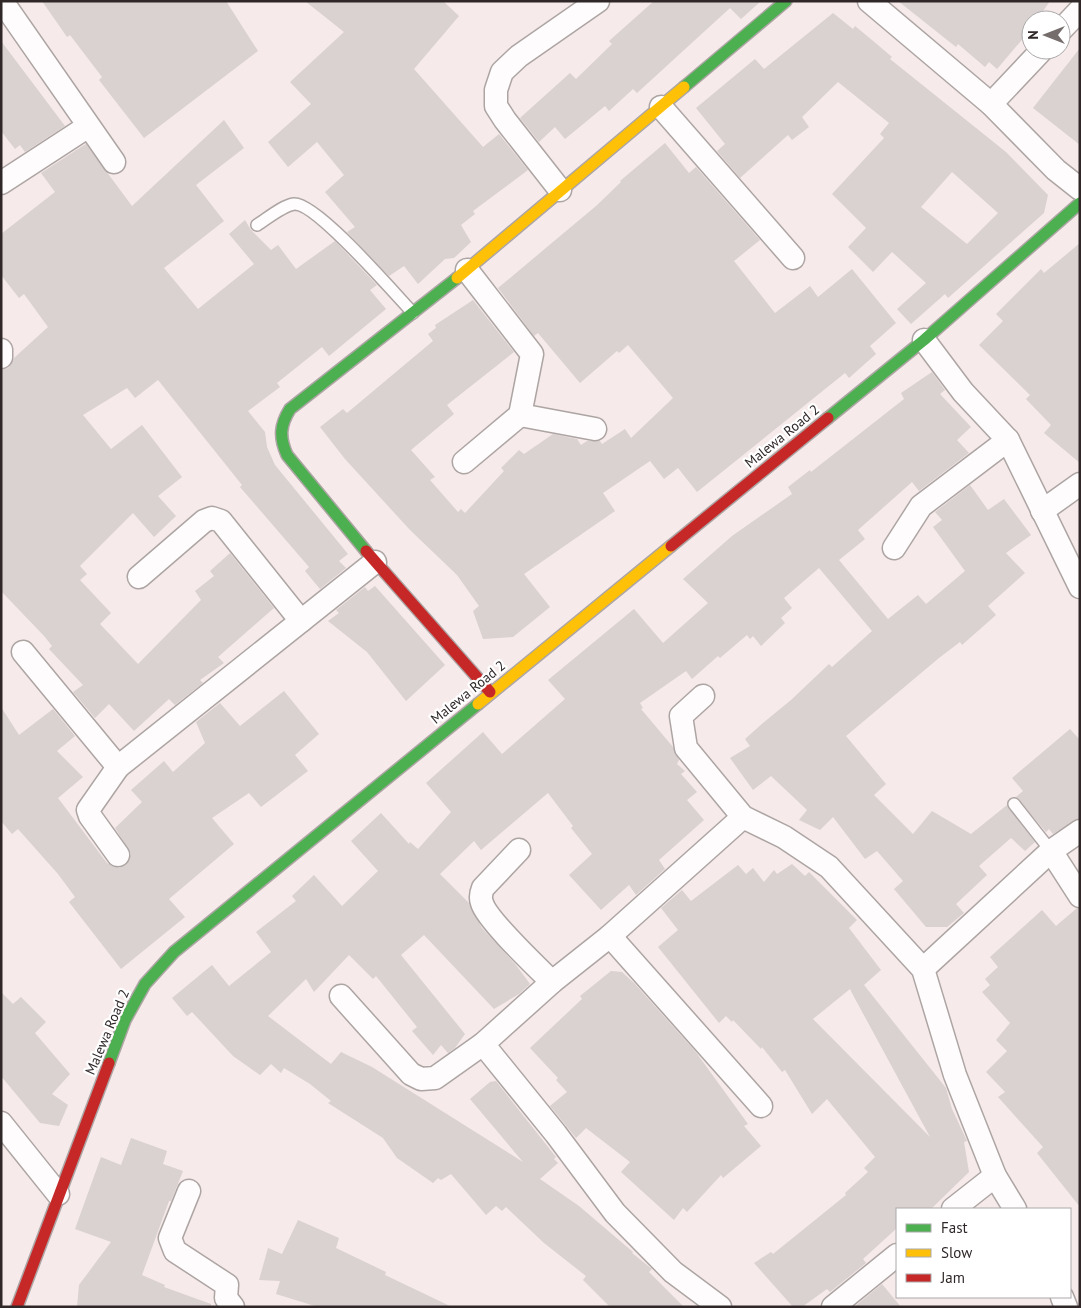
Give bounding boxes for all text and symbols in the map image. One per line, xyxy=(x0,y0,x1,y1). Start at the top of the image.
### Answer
north arrow xyxy=(1021,10,1071,60)
text: N xyxy=(1024,30,1042,40)
street label: Malewa Road 2 xyxy=(741,400,823,472)
street label: Malewa Road 2 xyxy=(427,656,509,728)
street label: Malewa Road 2 xyxy=(81,987,133,1077)
legend xyxy=(896,1208,1071,1298)
text: Fast xyxy=(941,1218,968,1237)
text: Slow xyxy=(941,1243,972,1262)
text: Jam xyxy=(940,1268,965,1287)

